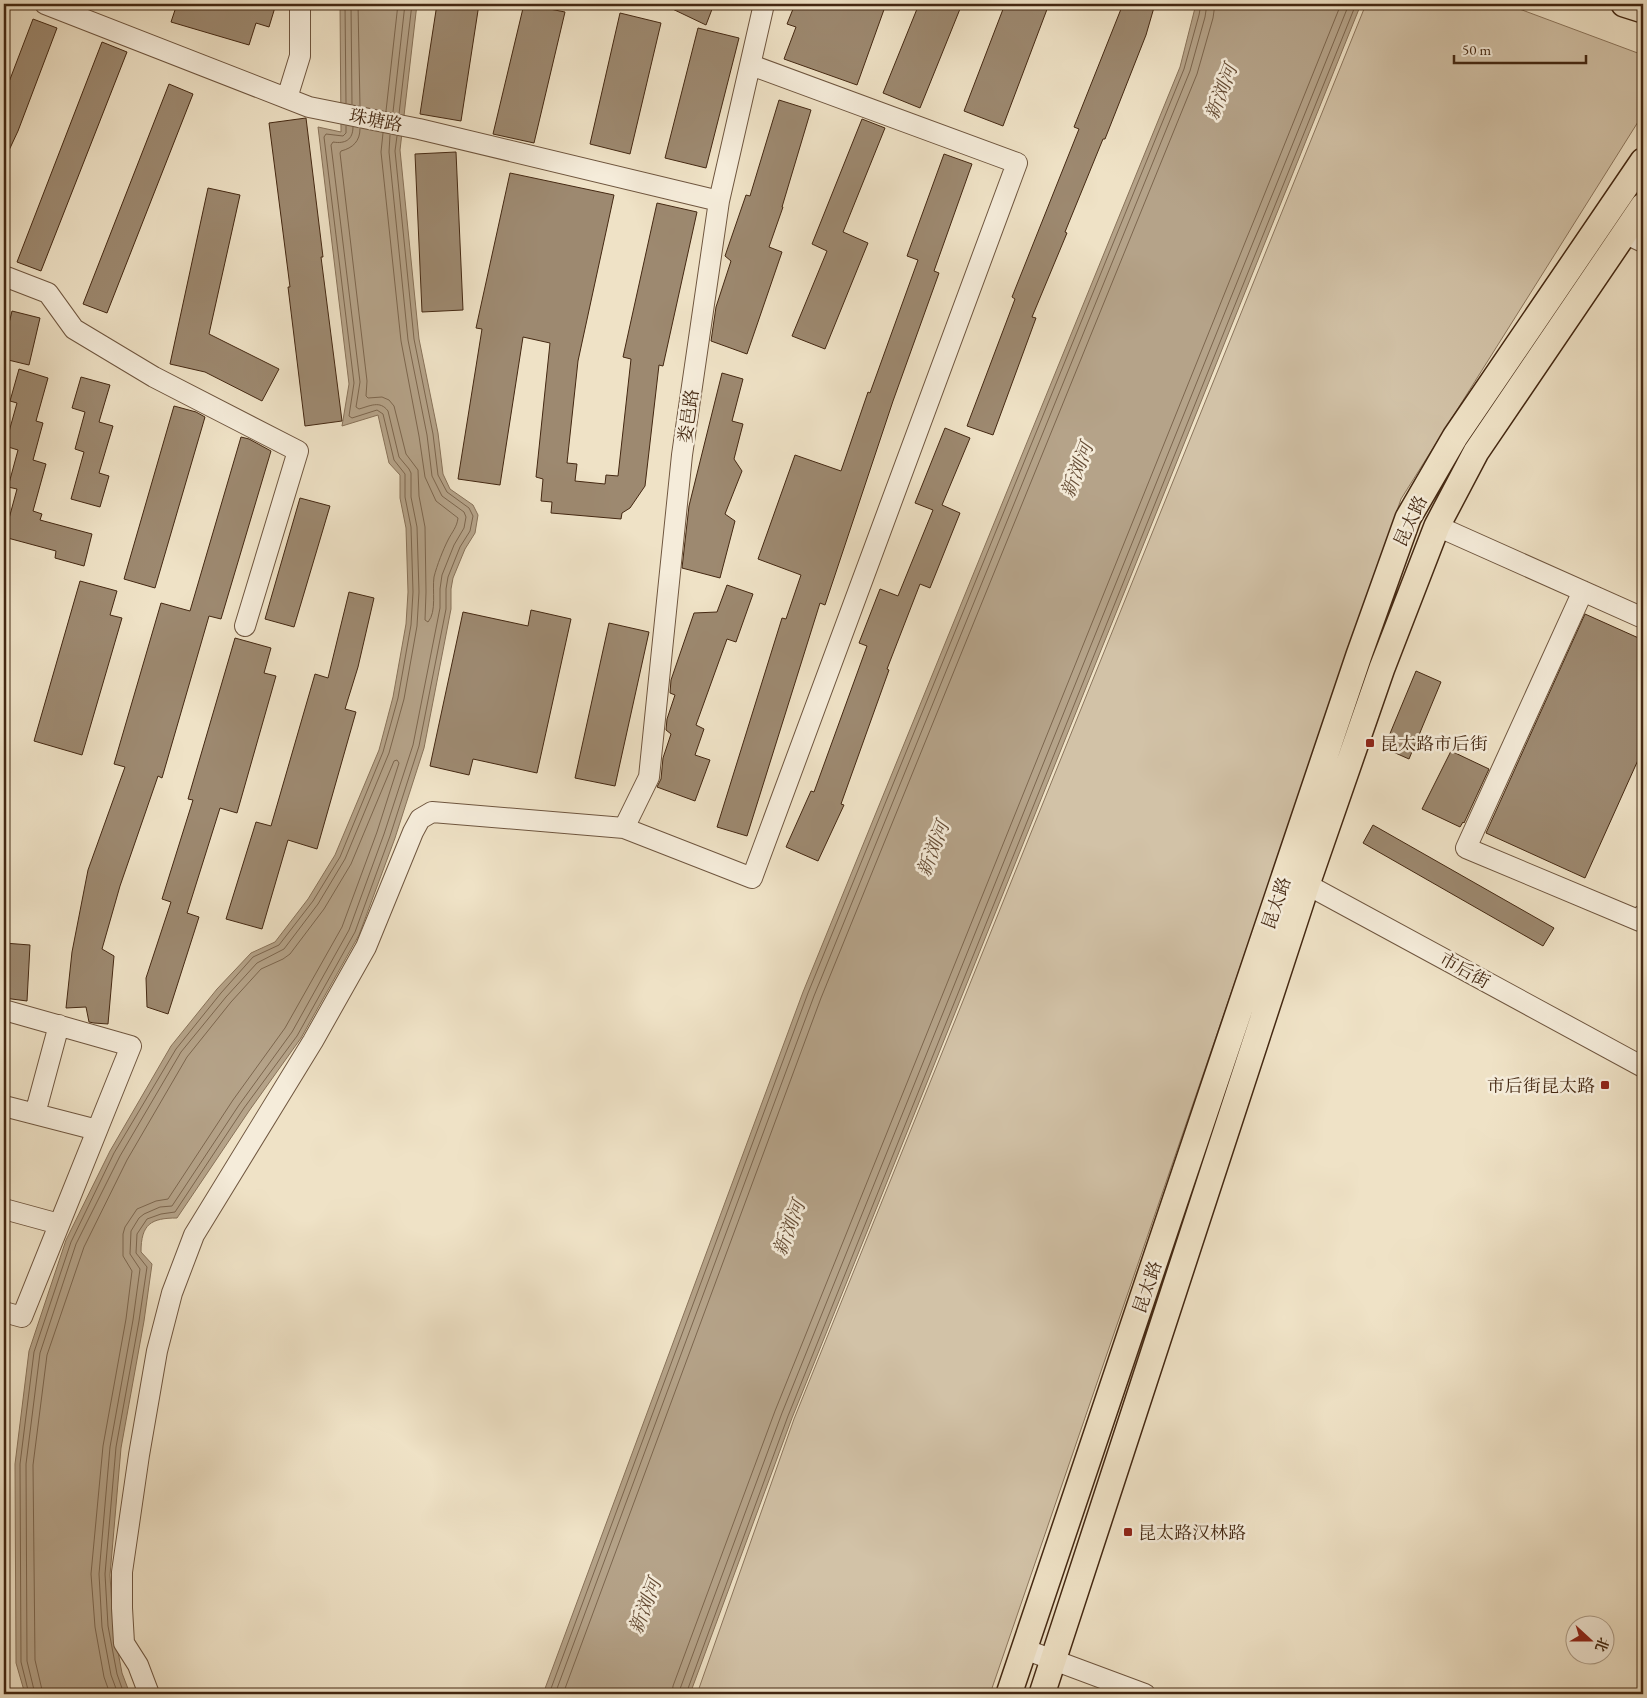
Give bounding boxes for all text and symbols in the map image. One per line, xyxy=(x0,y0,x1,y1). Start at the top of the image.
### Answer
scale bar xyxy=(1454,32,1587,64)
text: 50 m xyxy=(1462,40,1491,59)
water label: 新浏河 xyxy=(1199,58,1244,123)
street label: 珠塘路 xyxy=(347,104,405,136)
street label: 娄邑路 xyxy=(673,388,703,444)
water label: 新浏河 xyxy=(1055,436,1100,501)
street label: 昆太路 xyxy=(1388,492,1432,550)
place label: 昆太路市后街 xyxy=(1380,732,1488,755)
marker: 昆太路市后街 xyxy=(1364,737,1376,749)
water label: 新浏河 xyxy=(911,815,956,880)
street label: 昆太路 xyxy=(1256,874,1296,932)
street label: 市后街 xyxy=(1436,947,1494,993)
place label: 市后街昆太路 xyxy=(1487,1074,1595,1097)
marker: 市后街昆太路 xyxy=(1599,1079,1611,1091)
water label: 新浏河 xyxy=(767,1194,812,1259)
street label: 昆太路 xyxy=(1127,1258,1167,1316)
place label: 昆太路汉林路 xyxy=(1138,1521,1246,1544)
marker: 昆太路汉林路 xyxy=(1122,1526,1134,1538)
water label: 新浏河 xyxy=(623,1572,668,1637)
north arrow xyxy=(1564,1616,1614,1666)
text: 北 xyxy=(1591,1635,1613,1654)

